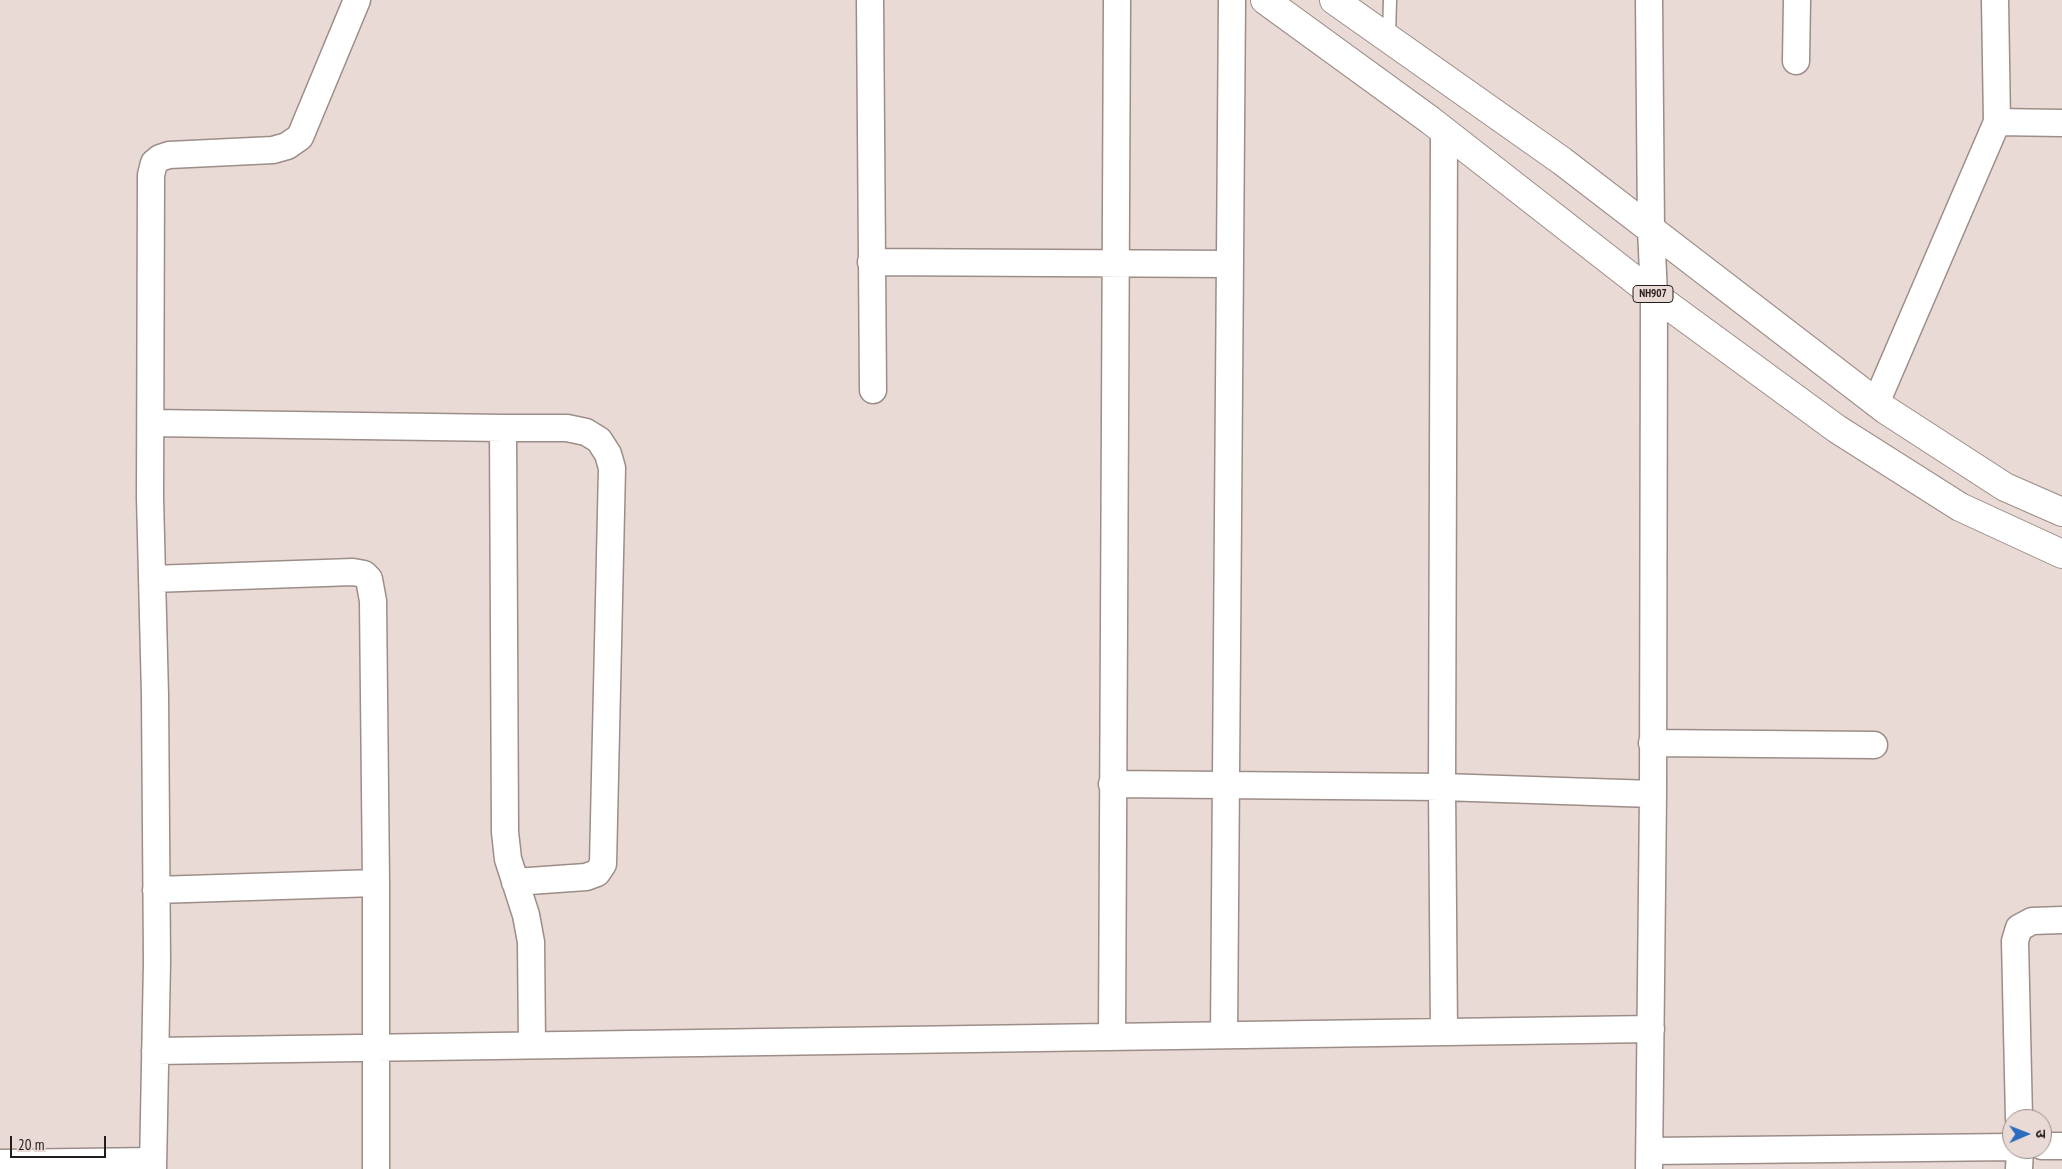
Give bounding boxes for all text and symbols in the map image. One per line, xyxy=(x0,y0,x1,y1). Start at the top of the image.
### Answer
road number: NH907 xyxy=(1633,286,1673,302)
north arrow xyxy=(2002,1109,2052,1159)
scale bar xyxy=(12,1126,109,1158)
text: उ xyxy=(2032,1129,2050,1138)
text: 20 m xyxy=(18,1135,44,1154)

